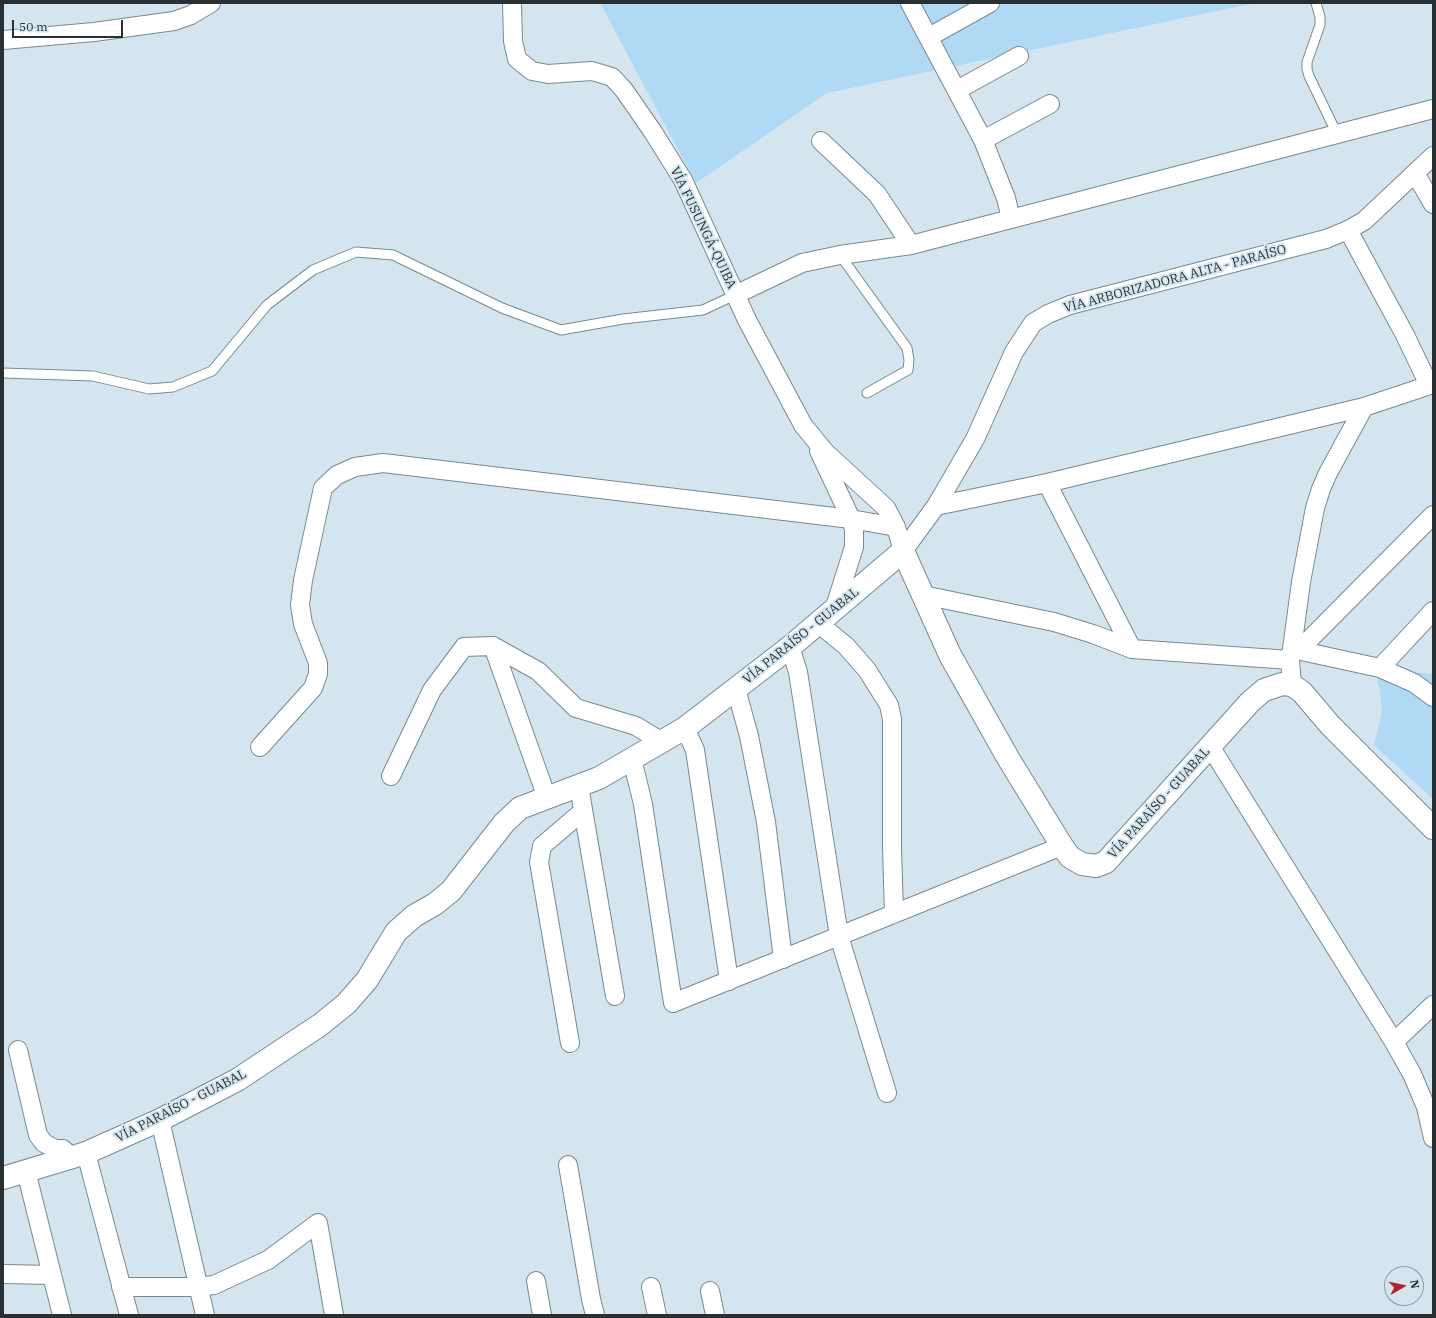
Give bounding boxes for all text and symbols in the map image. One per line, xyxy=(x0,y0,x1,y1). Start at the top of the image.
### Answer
scale bar xyxy=(14,12,125,38)
text: 50 m xyxy=(19,19,48,34)
street label: VÍA FUSUNGÁ-QUIBA xyxy=(667,164,739,292)
street label: VÍA ARBORIZADORA ALTA - PARAÍSO xyxy=(1062,242,1288,316)
street label: VÍA PARAÍSO - GUABAL xyxy=(740,584,862,688)
street label: VÍA PARAÍSO - GUABAL xyxy=(1105,744,1213,862)
street label: VÍA PARAÍSO - GUABAL xyxy=(113,1066,249,1146)
north arrow xyxy=(1384,1266,1424,1306)
text: N xyxy=(1407,1279,1422,1290)

